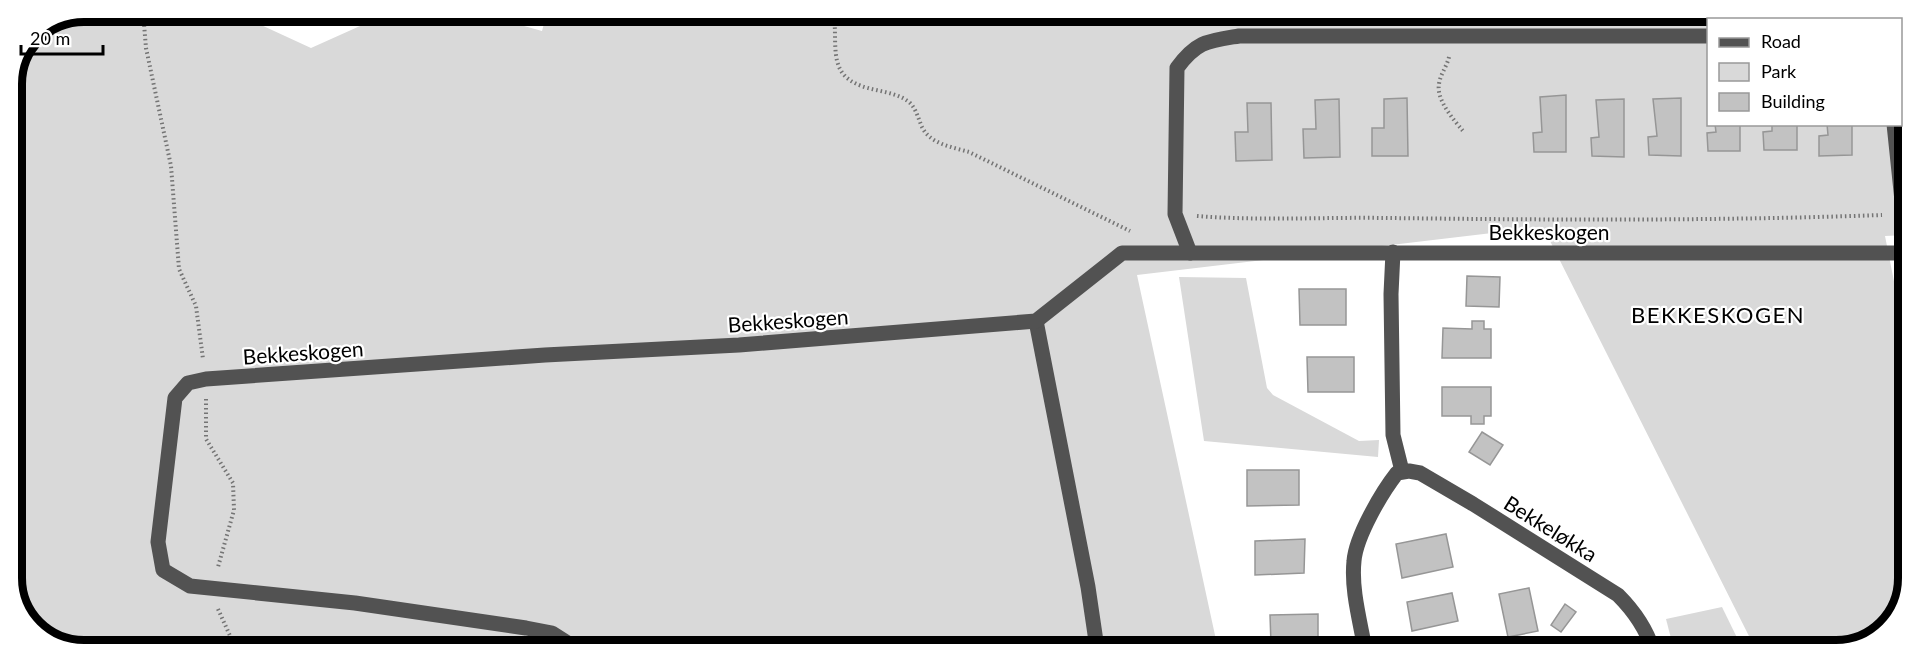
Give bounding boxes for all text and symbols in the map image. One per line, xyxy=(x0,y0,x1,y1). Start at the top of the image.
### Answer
scale bar xyxy=(21,18,104,56)
legend xyxy=(1707,18,1902,126)
text: 20 m xyxy=(30,27,70,49)
text: Road xyxy=(1761,30,1801,52)
text: Park xyxy=(1761,60,1797,82)
text: Building xyxy=(1761,90,1825,112)
street label: Bekkeskogen xyxy=(1489,219,1609,244)
district label: BEKKESKOGEN xyxy=(1631,301,1805,328)
street label: Bekkeskogen xyxy=(727,303,849,337)
street label: Bekkeskogen xyxy=(242,335,364,369)
street label: Bekkeløkka xyxy=(1500,490,1602,566)

